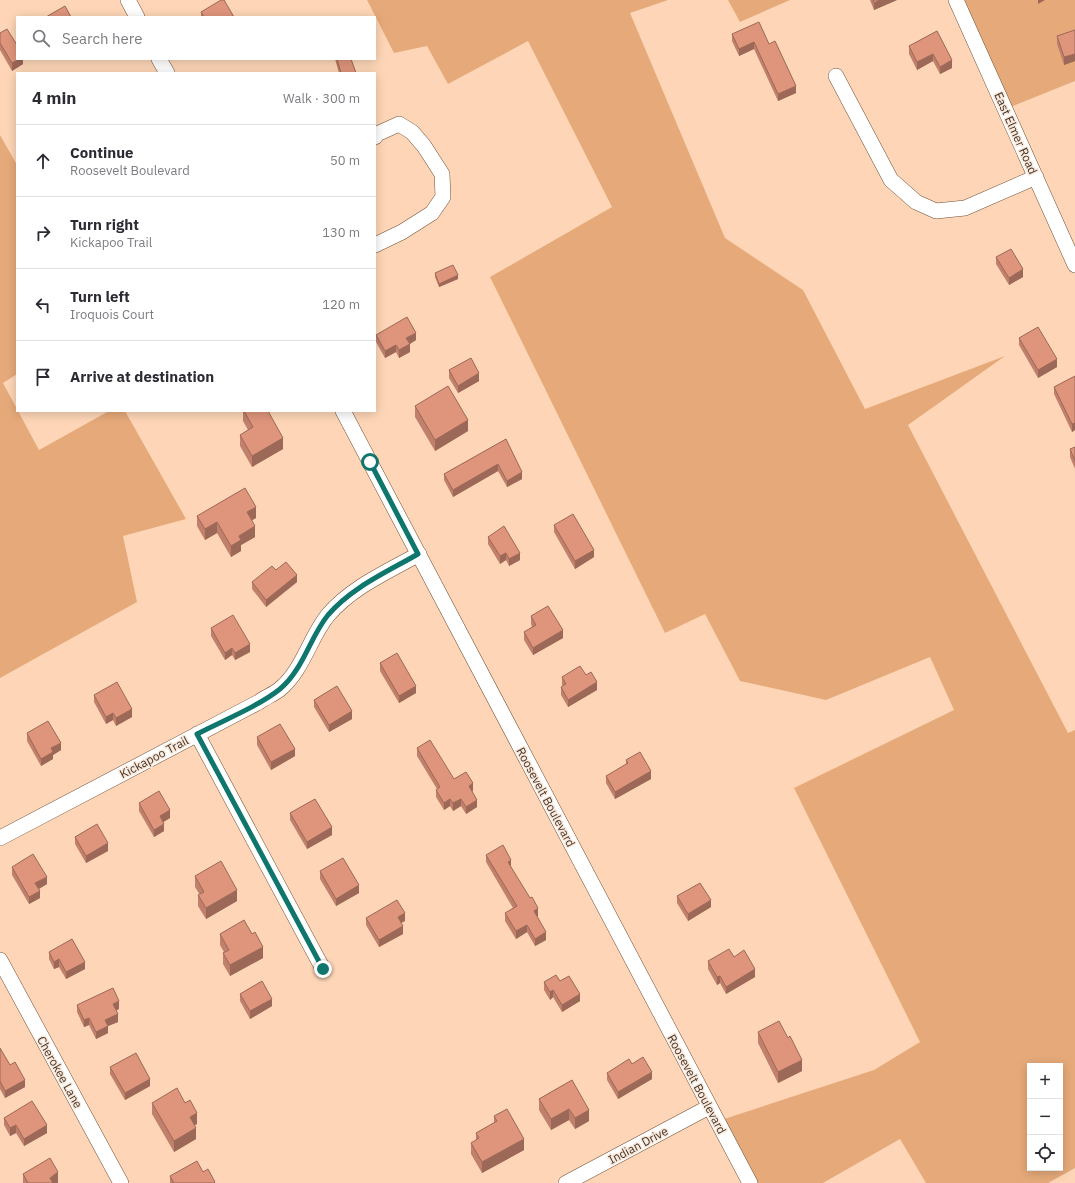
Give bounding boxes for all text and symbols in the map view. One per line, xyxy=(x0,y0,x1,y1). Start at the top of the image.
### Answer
search box xyxy=(16,16,376,60)
icon: search xyxy=(30,27,52,49)
text: Search here xyxy=(62,29,142,48)
text: 4 min xyxy=(32,87,76,109)
text: Walk · 300 m xyxy=(283,90,360,107)
street label: East Elmer Road xyxy=(991,90,1041,176)
text: Continue xyxy=(70,143,134,162)
icon: ahead xyxy=(32,150,54,172)
text: 50 m xyxy=(330,152,360,169)
text: Roosevelt Boulevard xyxy=(70,162,190,179)
text: Turn right xyxy=(70,215,139,234)
icon: right xyxy=(32,222,54,244)
text: 130 m xyxy=(322,224,360,241)
text: Kickapoo Trail xyxy=(70,234,152,251)
text: Turn left xyxy=(70,287,130,306)
icon: left xyxy=(32,294,54,316)
text: 120 m xyxy=(322,296,360,313)
text: Iroquois Court xyxy=(70,306,154,323)
icon: arrive xyxy=(32,366,54,388)
text: Arrive at destination xyxy=(70,367,214,386)
route start xyxy=(361,453,379,471)
street label: Kickapoo Trail xyxy=(117,733,191,781)
street label: Roosevelt Boulevard xyxy=(513,745,579,849)
route end xyxy=(314,960,332,978)
street label: Roosevelt Boulevard xyxy=(664,1032,730,1136)
street label: Cherokee Lane xyxy=(34,1033,86,1111)
map controls xyxy=(1027,1063,1063,1171)
button: + xyxy=(1027,1063,1063,1099)
button: − xyxy=(1027,1099,1063,1135)
street label: Indian Drive xyxy=(606,1123,671,1167)
button: locate xyxy=(1027,1135,1063,1171)

